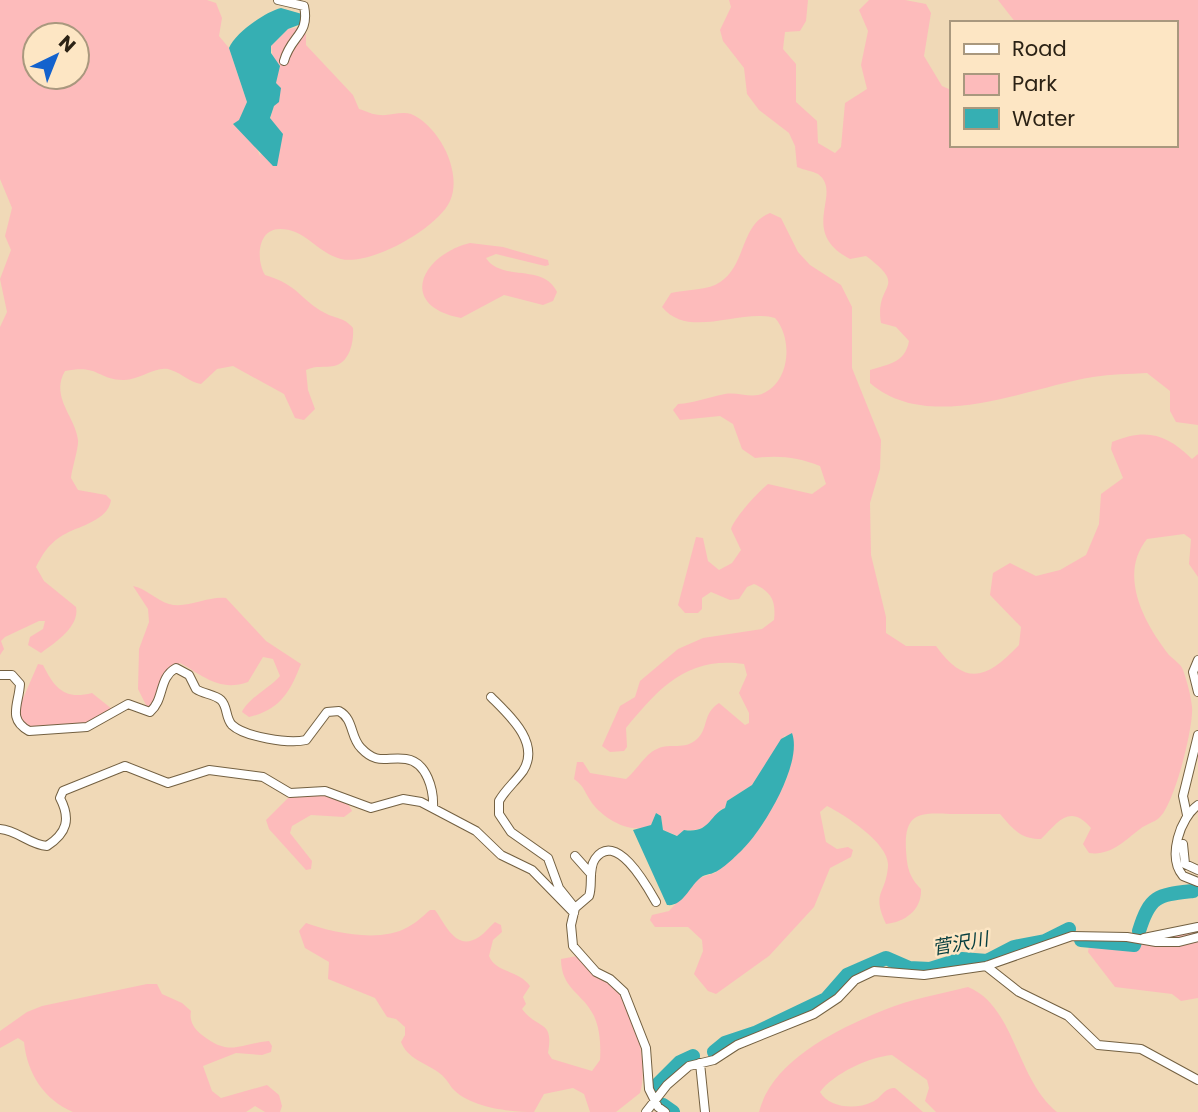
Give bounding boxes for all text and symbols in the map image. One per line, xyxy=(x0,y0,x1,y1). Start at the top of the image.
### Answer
north arrow xyxy=(21,21,91,91)
legend xyxy=(950,21,1177,147)
text: N xyxy=(53,29,82,59)
text: Road xyxy=(1012,34,1067,63)
text: Park xyxy=(1012,69,1057,98)
text: Water xyxy=(1012,104,1075,133)
water label: 菅沢川 xyxy=(930,925,992,962)

